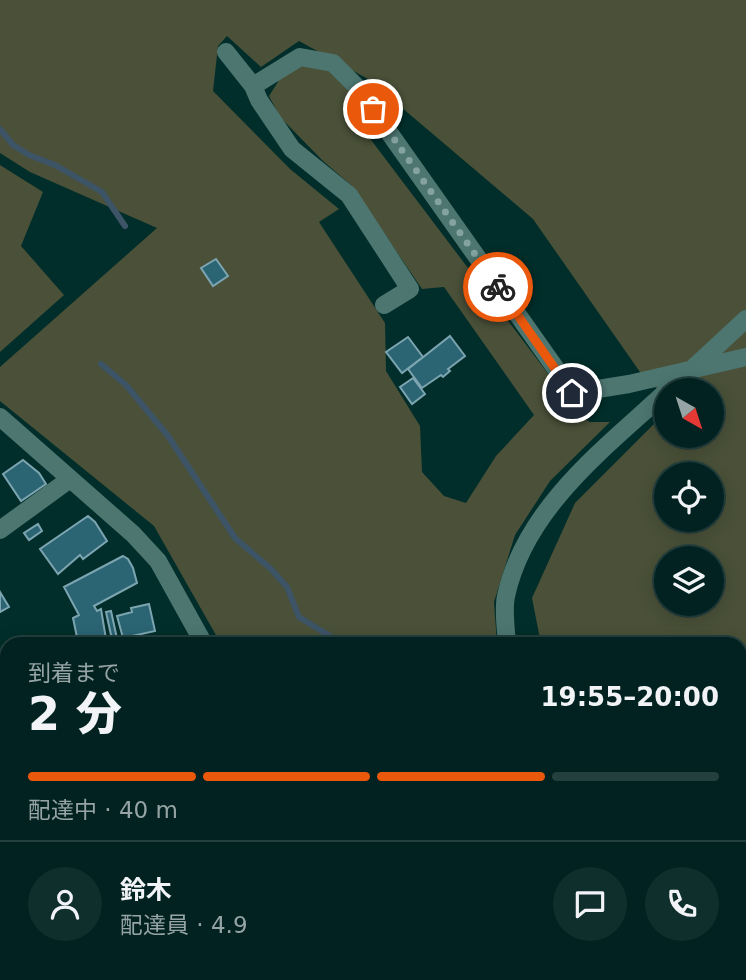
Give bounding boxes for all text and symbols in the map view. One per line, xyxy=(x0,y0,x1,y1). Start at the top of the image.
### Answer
pin xyxy=(343,79,403,139)
icon: bag xyxy=(354,90,392,128)
courier xyxy=(463,252,533,322)
icon: bike xyxy=(479,268,517,306)
pin xyxy=(542,363,602,423)
icon: home xyxy=(553,374,591,412)
north arrow xyxy=(654,378,724,448)
map controls xyxy=(654,378,724,616)
button: locate xyxy=(654,462,724,532)
button: layers xyxy=(654,546,724,616)
text: 到着まで xyxy=(28,660,120,686)
text: 19:55–20:00 xyxy=(540,682,719,712)
text: 2 分 xyxy=(28,687,122,741)
text: 配達中 · 40 m xyxy=(28,797,178,823)
button: person xyxy=(28,867,102,941)
button: chat xyxy=(553,867,627,941)
button: phone xyxy=(645,867,719,941)
text: 鈴木 xyxy=(120,875,172,905)
text: 配達員 · 4.9 xyxy=(120,912,248,938)

